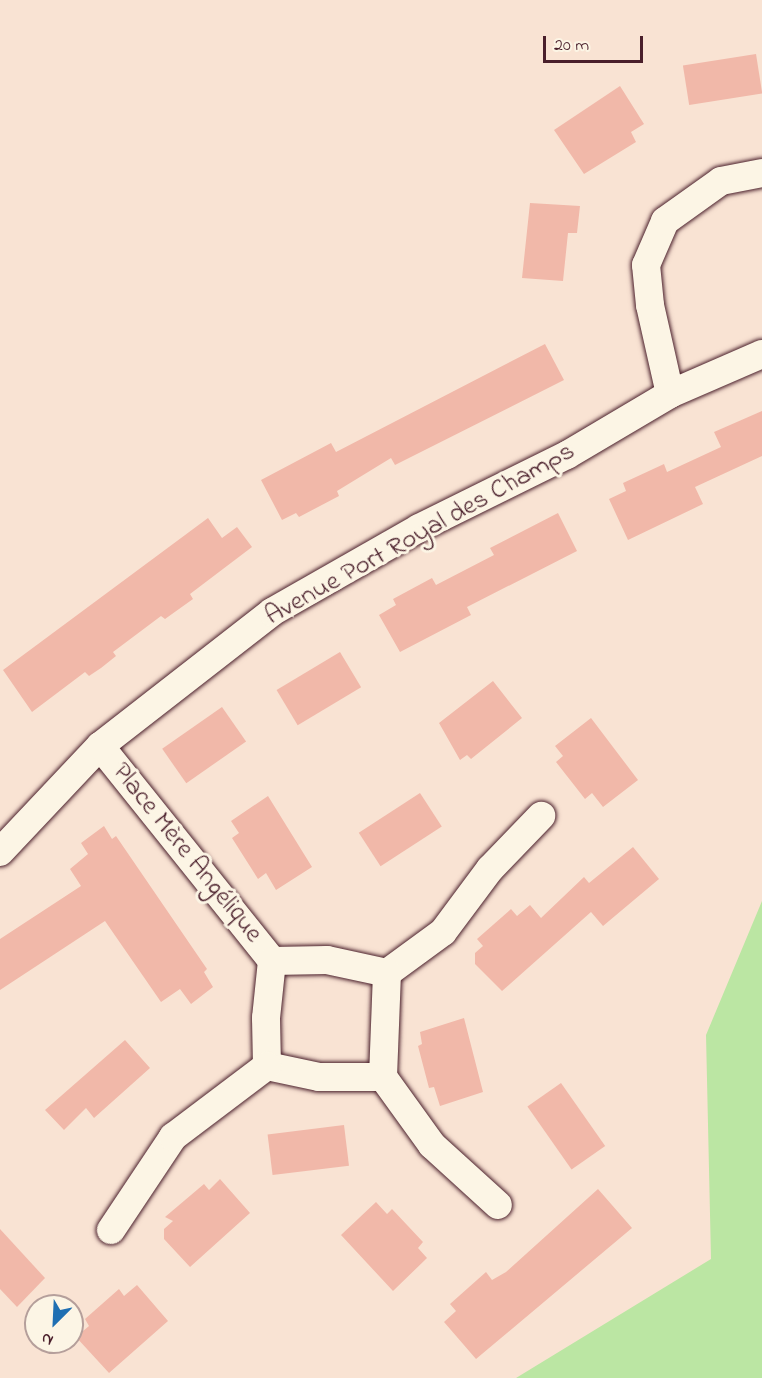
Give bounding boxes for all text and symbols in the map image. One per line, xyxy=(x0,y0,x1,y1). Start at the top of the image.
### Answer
scale bar xyxy=(546,24,646,62)
text: 20 m xyxy=(554,33,589,59)
street label: Avenue Port Royal des Champs xyxy=(260,435,580,633)
street label: Place Mère Angélique xyxy=(105,757,269,949)
north arrow xyxy=(24,1294,84,1354)
text: N xyxy=(38,1325,57,1352)

